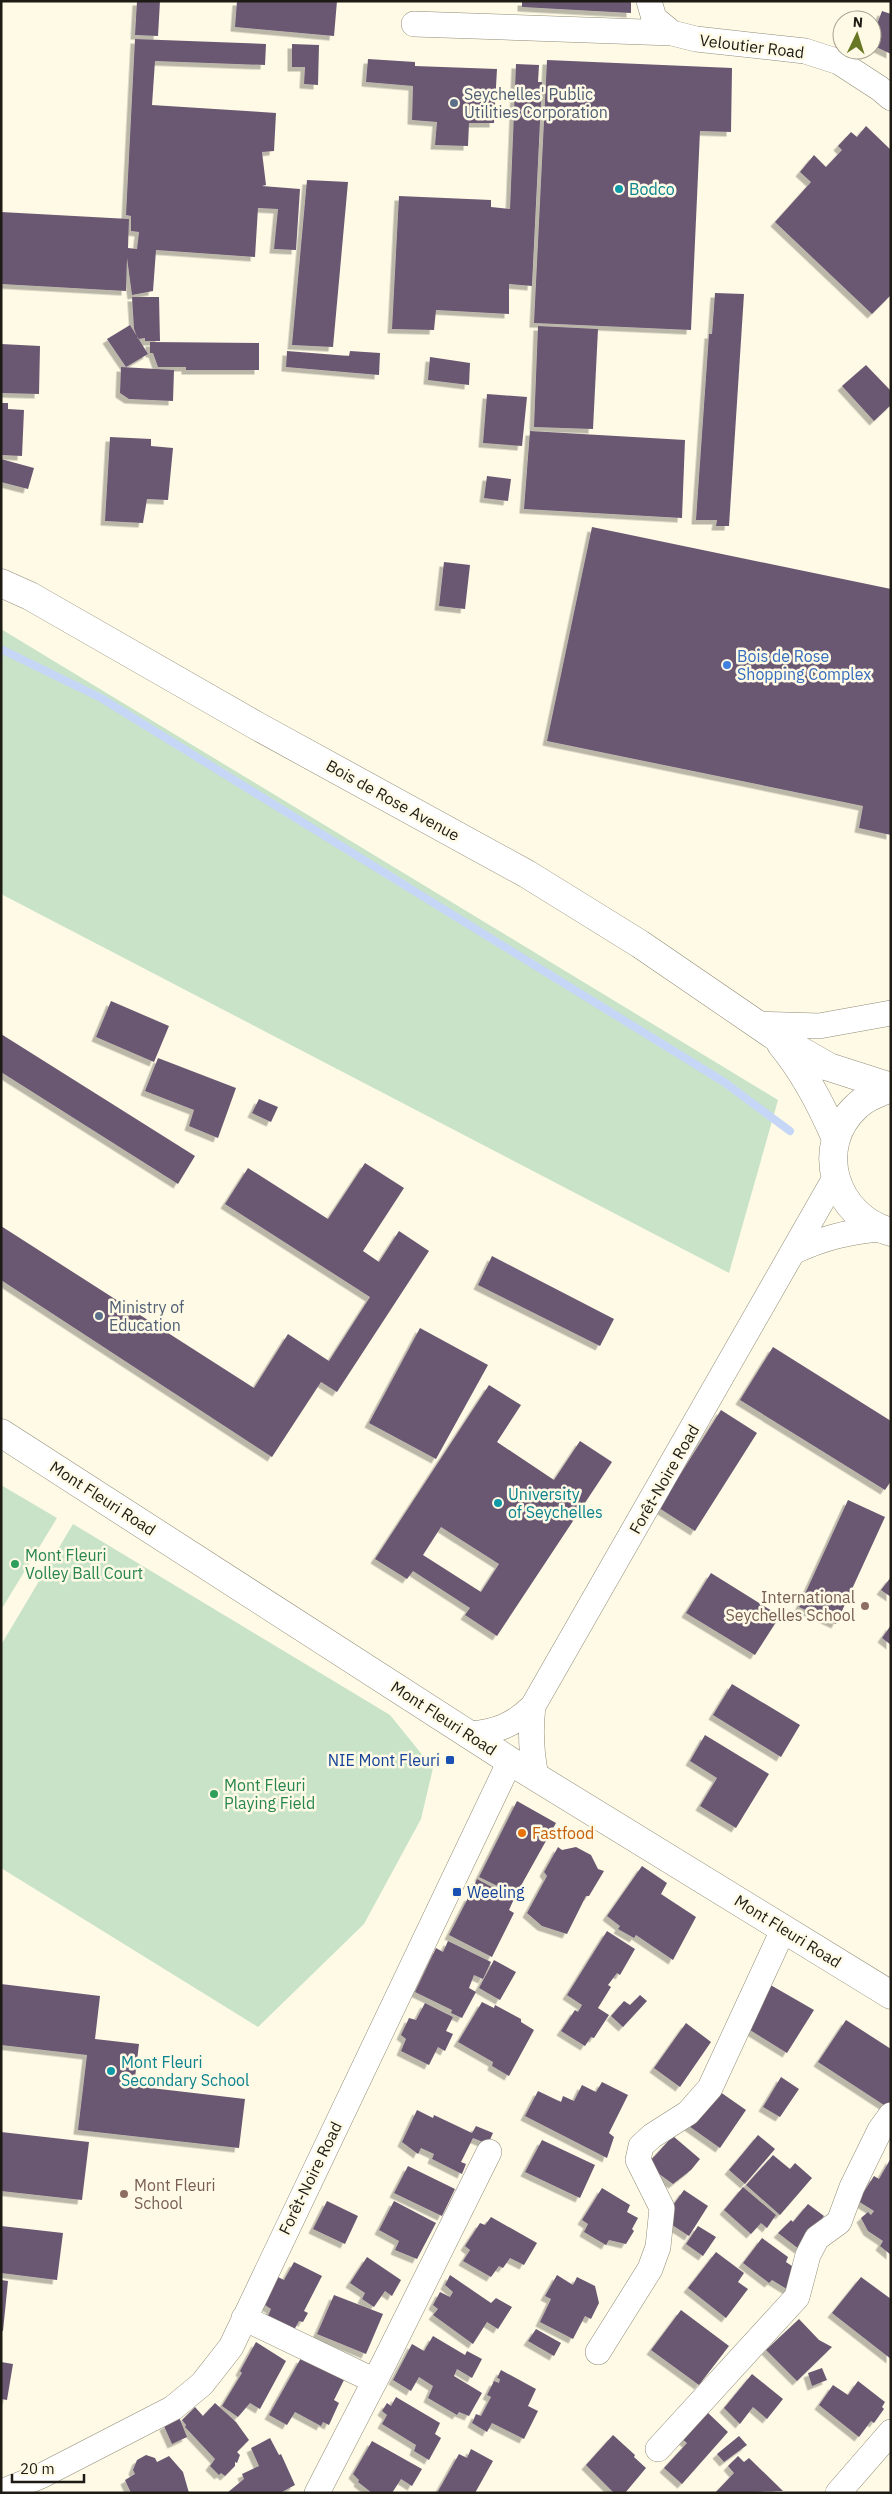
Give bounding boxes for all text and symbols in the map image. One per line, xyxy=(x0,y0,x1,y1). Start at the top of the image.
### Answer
north arrow xyxy=(832,10,882,60)
text: N xyxy=(852,13,864,31)
street label: Veloutier Road xyxy=(699,30,805,62)
place label: Seychelles' Public Utilities Corporation xyxy=(464,84,608,122)
marker: Seychelles' Public Utilities Corporation xyxy=(448,97,460,109)
place label: Bodco xyxy=(629,179,675,199)
marker: Bodco xyxy=(613,183,625,195)
place label: Bois de Rose Shopping Complex xyxy=(737,646,871,684)
marker: Bois de Rose Shopping Complex xyxy=(721,659,733,671)
street label: Bois de Rose Avenue xyxy=(323,755,463,845)
place label: Ministry of Education xyxy=(109,1297,184,1335)
marker: Ministry of Education xyxy=(93,1310,105,1322)
street label: Forêt-Noire Road xyxy=(625,1421,703,1537)
street label: Mont Fleuri Road xyxy=(46,1456,160,1540)
place label: University of Seychelles xyxy=(508,1484,603,1522)
marker: University of Seychelles xyxy=(492,1497,504,1509)
place label: Mont Fleuri Volley Ball Court xyxy=(25,1545,143,1583)
marker: Mont Fleuri Volley Ball Court xyxy=(9,1558,21,1570)
place label: International Seychelles School xyxy=(725,1587,855,1625)
marker: International Seychelles School xyxy=(859,1600,871,1612)
street label: Mont Fleuri Road xyxy=(387,1676,501,1760)
place label: NIE Mont Fleuri xyxy=(328,1750,440,1770)
marker: NIE Mont Fleuri xyxy=(444,1754,456,1766)
place label: Mont Fleuri Playing Field xyxy=(224,1775,315,1813)
marker: Mont Fleuri Playing Field xyxy=(208,1788,220,1800)
place label: Fastfood xyxy=(532,1823,594,1843)
marker: Fastfood xyxy=(516,1827,528,1839)
place label: Weeling xyxy=(467,1882,525,1902)
marker: Weeling xyxy=(451,1886,463,1898)
street label: Mont Fleuri Road xyxy=(731,1890,845,1972)
place label: Mont Fleuri Secondary School xyxy=(121,2052,249,2090)
marker: Mont Fleuri Secondary School xyxy=(105,2065,117,2077)
street label: Forêt-Noire Road xyxy=(274,2118,346,2238)
place label: Mont Fleuri School xyxy=(134,2175,215,2213)
marker: Mont Fleuri School xyxy=(118,2188,130,2200)
scale bar xyxy=(12,2452,85,2484)
text: 20 m xyxy=(20,2459,55,2478)

